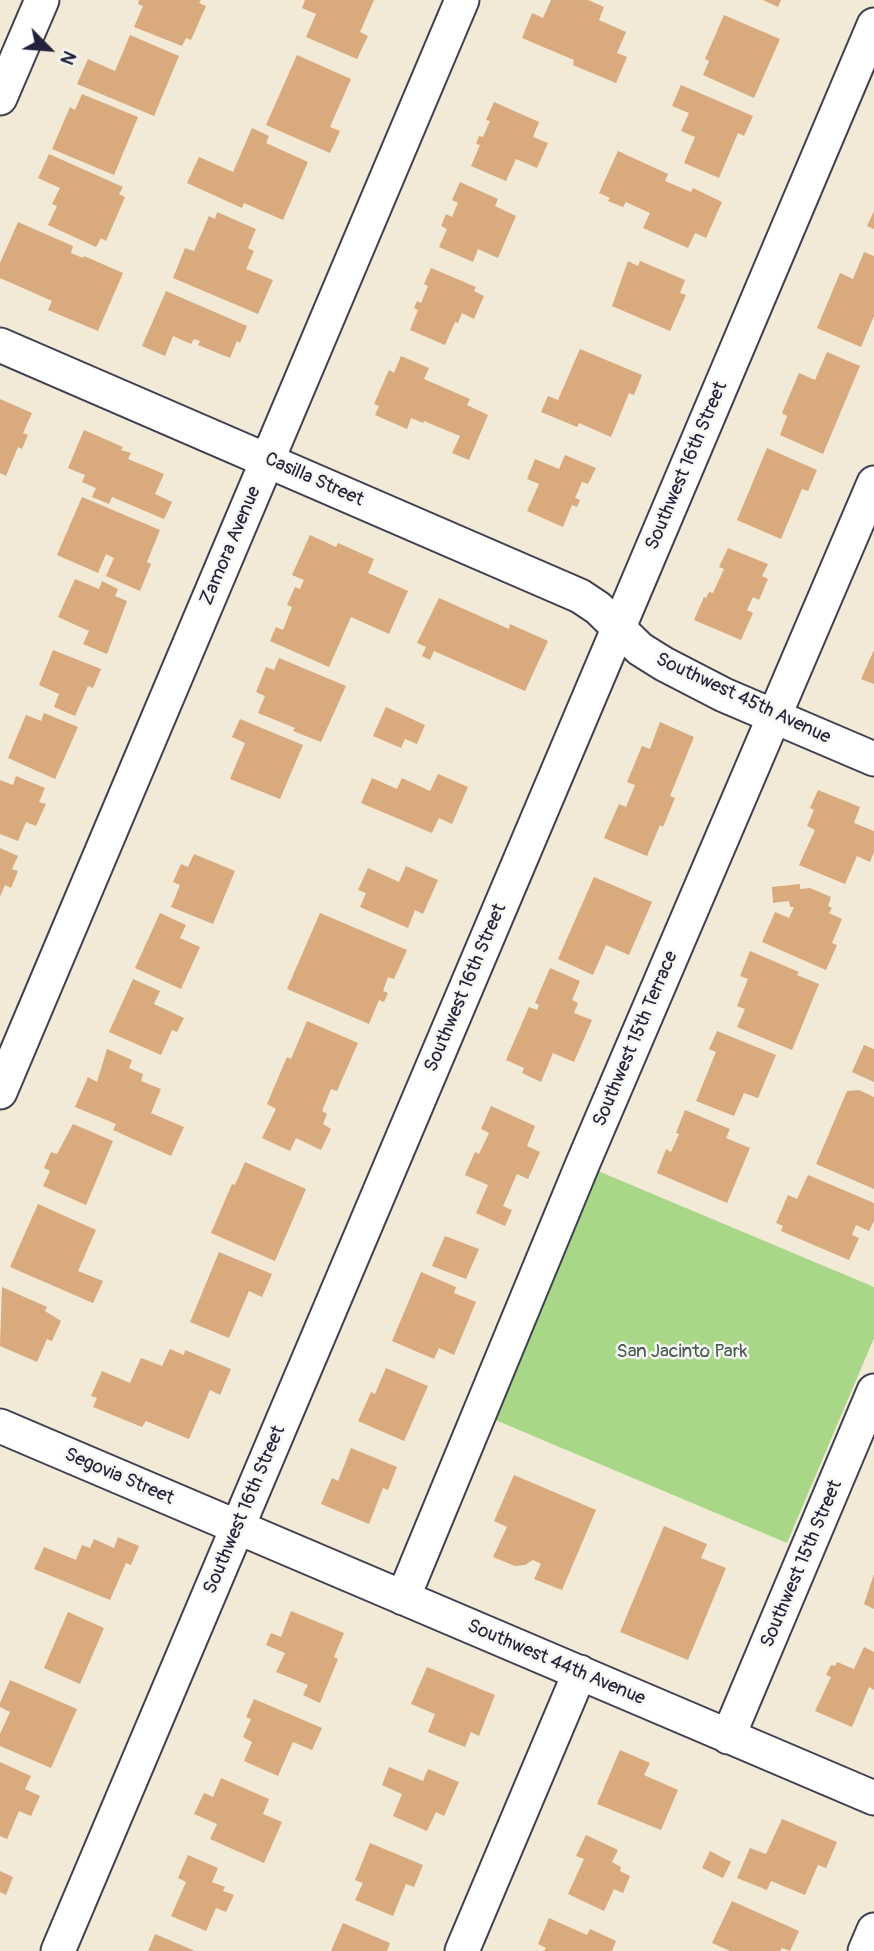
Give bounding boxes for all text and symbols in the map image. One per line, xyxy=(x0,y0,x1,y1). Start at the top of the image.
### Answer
north arrow xyxy=(14,14,84,84)
text: N xyxy=(54,47,82,69)
street label: Southwest 16th Street xyxy=(641,378,733,554)
street label: Casilla Street xyxy=(261,448,367,512)
street label: Zamora Avenue xyxy=(196,483,266,609)
street label: Southwest 45th Avenue xyxy=(652,648,834,750)
street label: Southwest 16th Street xyxy=(420,900,512,1076)
street label: Southwest 15th Terrace xyxy=(589,948,683,1130)
park label: San Jacinto Park xyxy=(617,1341,747,1363)
street label: Southwest 16th Street xyxy=(199,1422,291,1598)
street label: Segovia Street xyxy=(61,1444,177,1510)
street label: Southwest 15th Street xyxy=(756,1477,848,1651)
street label: Southwest 44th Avenue xyxy=(464,1615,648,1711)

